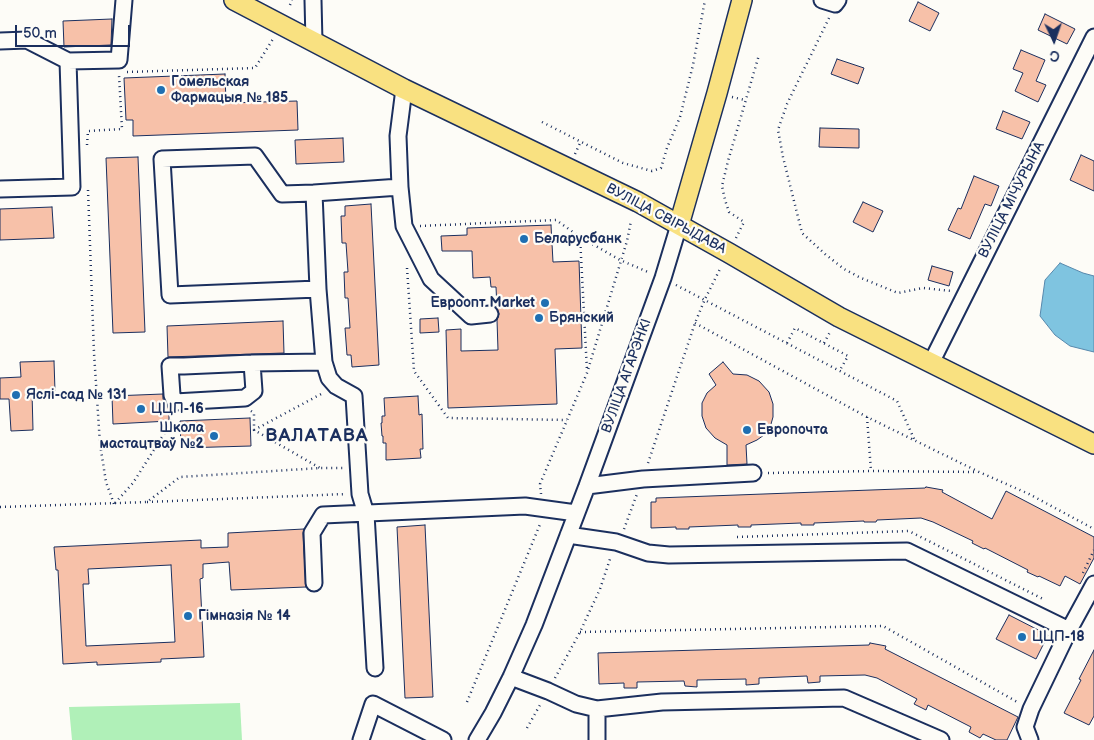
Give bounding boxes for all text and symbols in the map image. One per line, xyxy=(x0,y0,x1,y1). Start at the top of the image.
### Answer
scale bar xyxy=(18,15,132,47)
north arrow xyxy=(1029,15,1079,65)
text: 50 m xyxy=(23,24,57,43)
text: С xyxy=(1050,47,1060,64)
place label: Гомельская Фармацыя № 185 xyxy=(171,74,288,106)
marker: Гомельская Фармацыя № 185 xyxy=(155,84,167,96)
street label: ВУЛІЦА МІЧУРЫНА xyxy=(975,139,1049,261)
street label: ВУЛІЦА СВІРЫДАВА xyxy=(603,180,729,258)
place label: Беларусбанк xyxy=(534,231,622,247)
marker: Беларусбанк xyxy=(518,233,530,245)
place label: Евроопт Market xyxy=(431,295,535,311)
marker: Евроопт Market xyxy=(539,297,551,309)
place label: Брянский xyxy=(549,310,614,326)
marker: Брянский xyxy=(533,312,545,324)
street label: ВУЛІЦА АГАРЭНКІ xyxy=(599,317,655,435)
place label: Яслі-сад № 131 xyxy=(26,387,127,403)
marker: Яслі-сад № 131 xyxy=(10,389,22,401)
place label: ЦЦП-16 xyxy=(151,401,204,417)
marker: ЦЦП-16 xyxy=(135,403,147,415)
place label: Школа мастацтваў №2 xyxy=(100,420,204,452)
place label: Европочта xyxy=(757,422,828,438)
marker: Европочта xyxy=(741,424,753,436)
district label: ВАЛАТАВА xyxy=(264,425,370,447)
marker: Школа мастацтваў №2 xyxy=(208,430,220,442)
place label: Гімназія № 14 xyxy=(198,608,291,624)
marker: Гімназія № 14 xyxy=(182,610,194,622)
place label: ЦЦП-18 xyxy=(1032,629,1085,645)
marker: ЦЦП-18 xyxy=(1016,631,1028,643)

